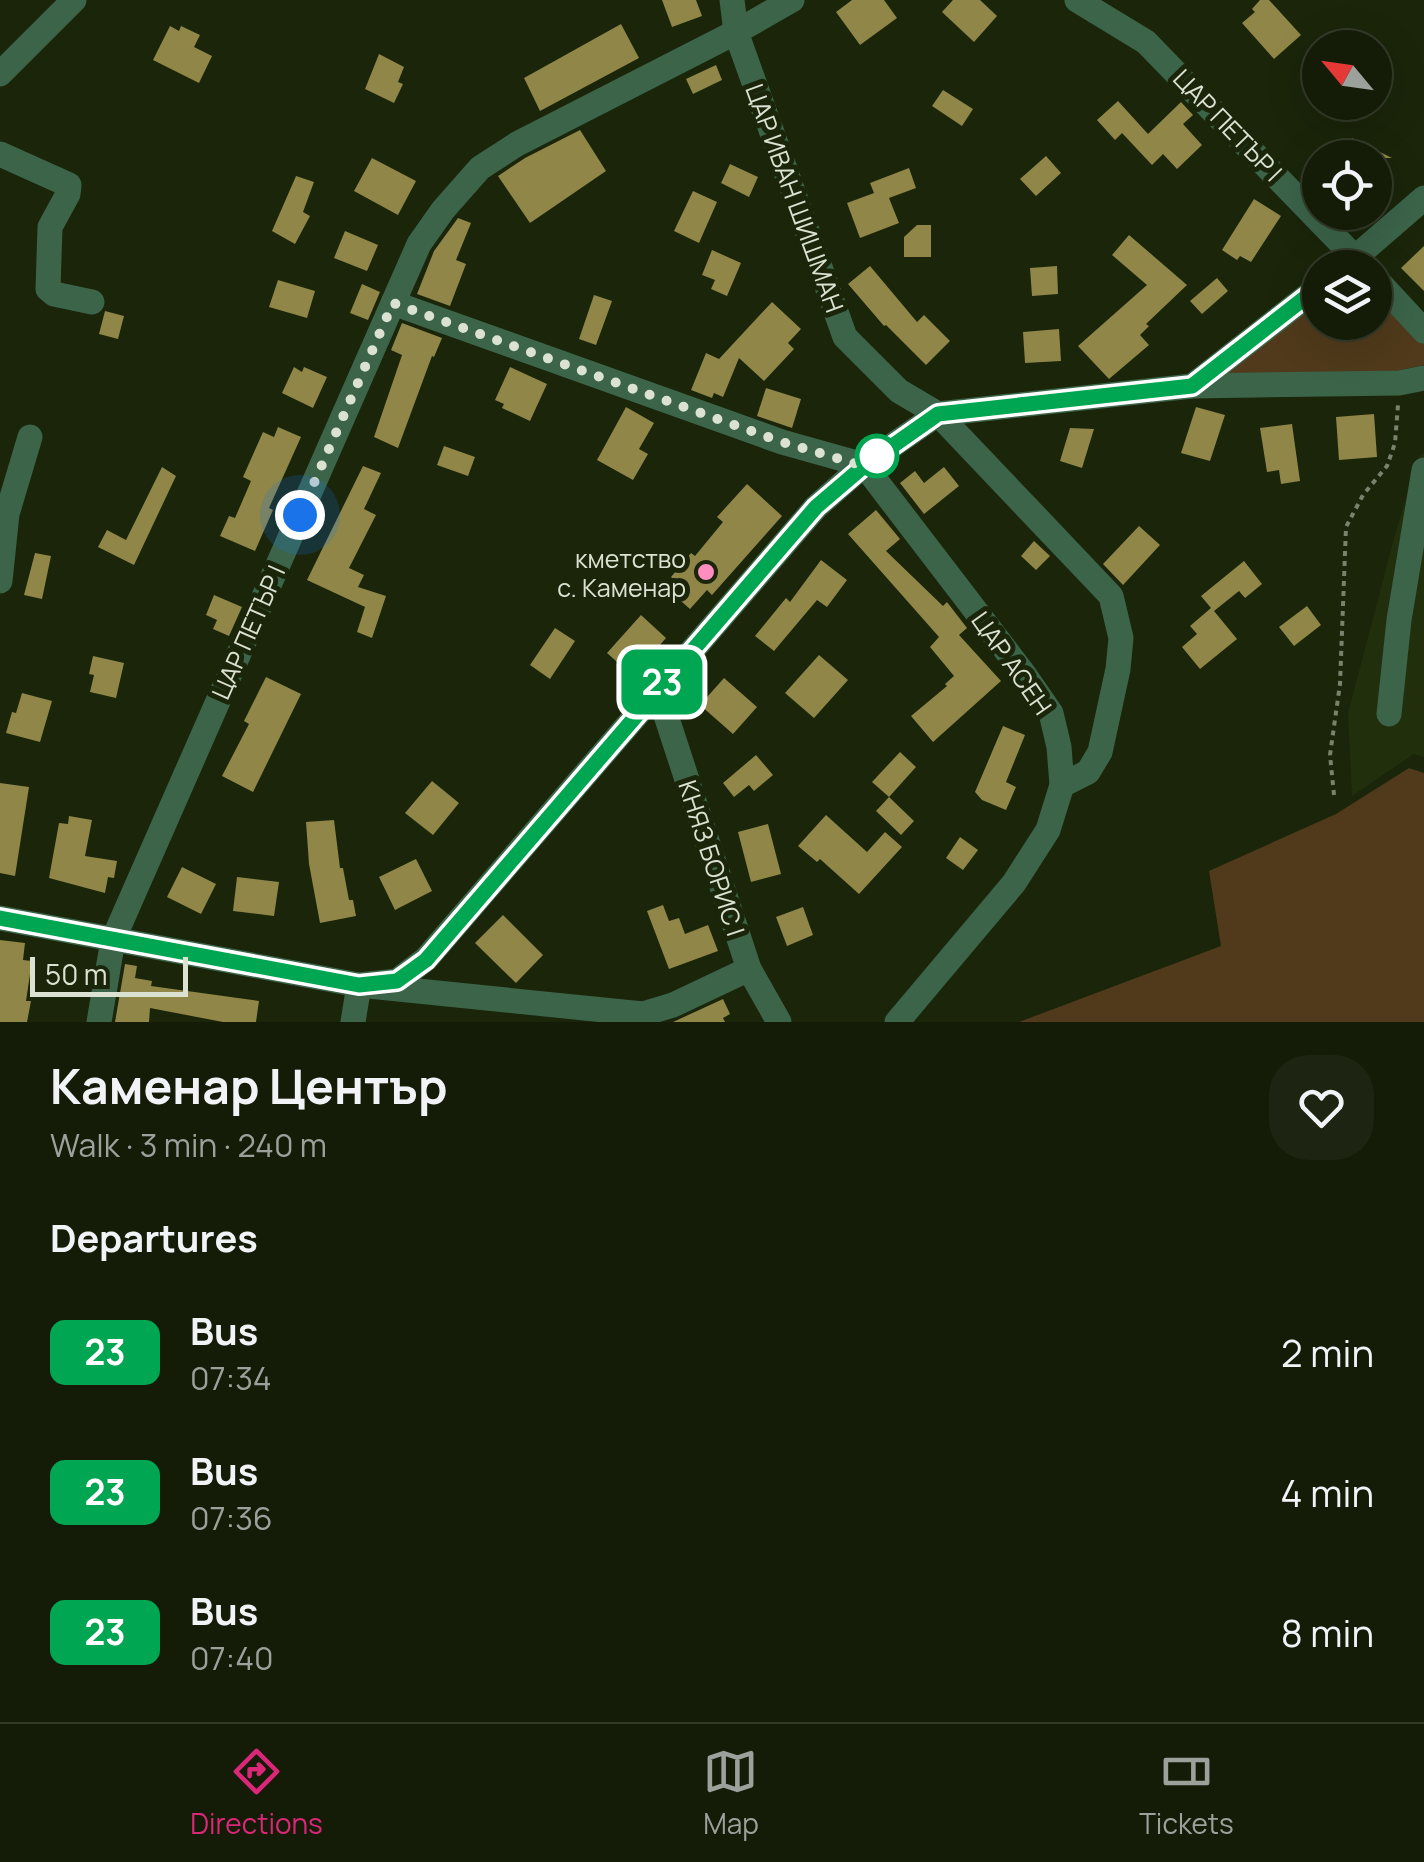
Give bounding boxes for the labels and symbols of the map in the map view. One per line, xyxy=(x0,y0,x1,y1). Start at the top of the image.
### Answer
north arrow xyxy=(1302,30,1392,120)
street label: ЦАР ПЕТЪР I xyxy=(1166,61,1290,189)
street label: ЦАР ИВАН ШИШМАН xyxy=(737,79,853,317)
unlabelled marker xyxy=(856,435,898,477)
your location xyxy=(275,490,325,540)
place label: кметство с. Каменар xyxy=(557,541,686,605)
street label: ЦАР ПЕТЪР I xyxy=(203,559,293,705)
marker: кметство с. Каменар xyxy=(695,561,717,583)
street label: ЦАР АСЕН xyxy=(964,604,1060,722)
line badge: 23 xyxy=(617,650,707,714)
street label: КНЯЗ БОРИС I xyxy=(670,776,754,940)
scale bar xyxy=(30,952,188,996)

